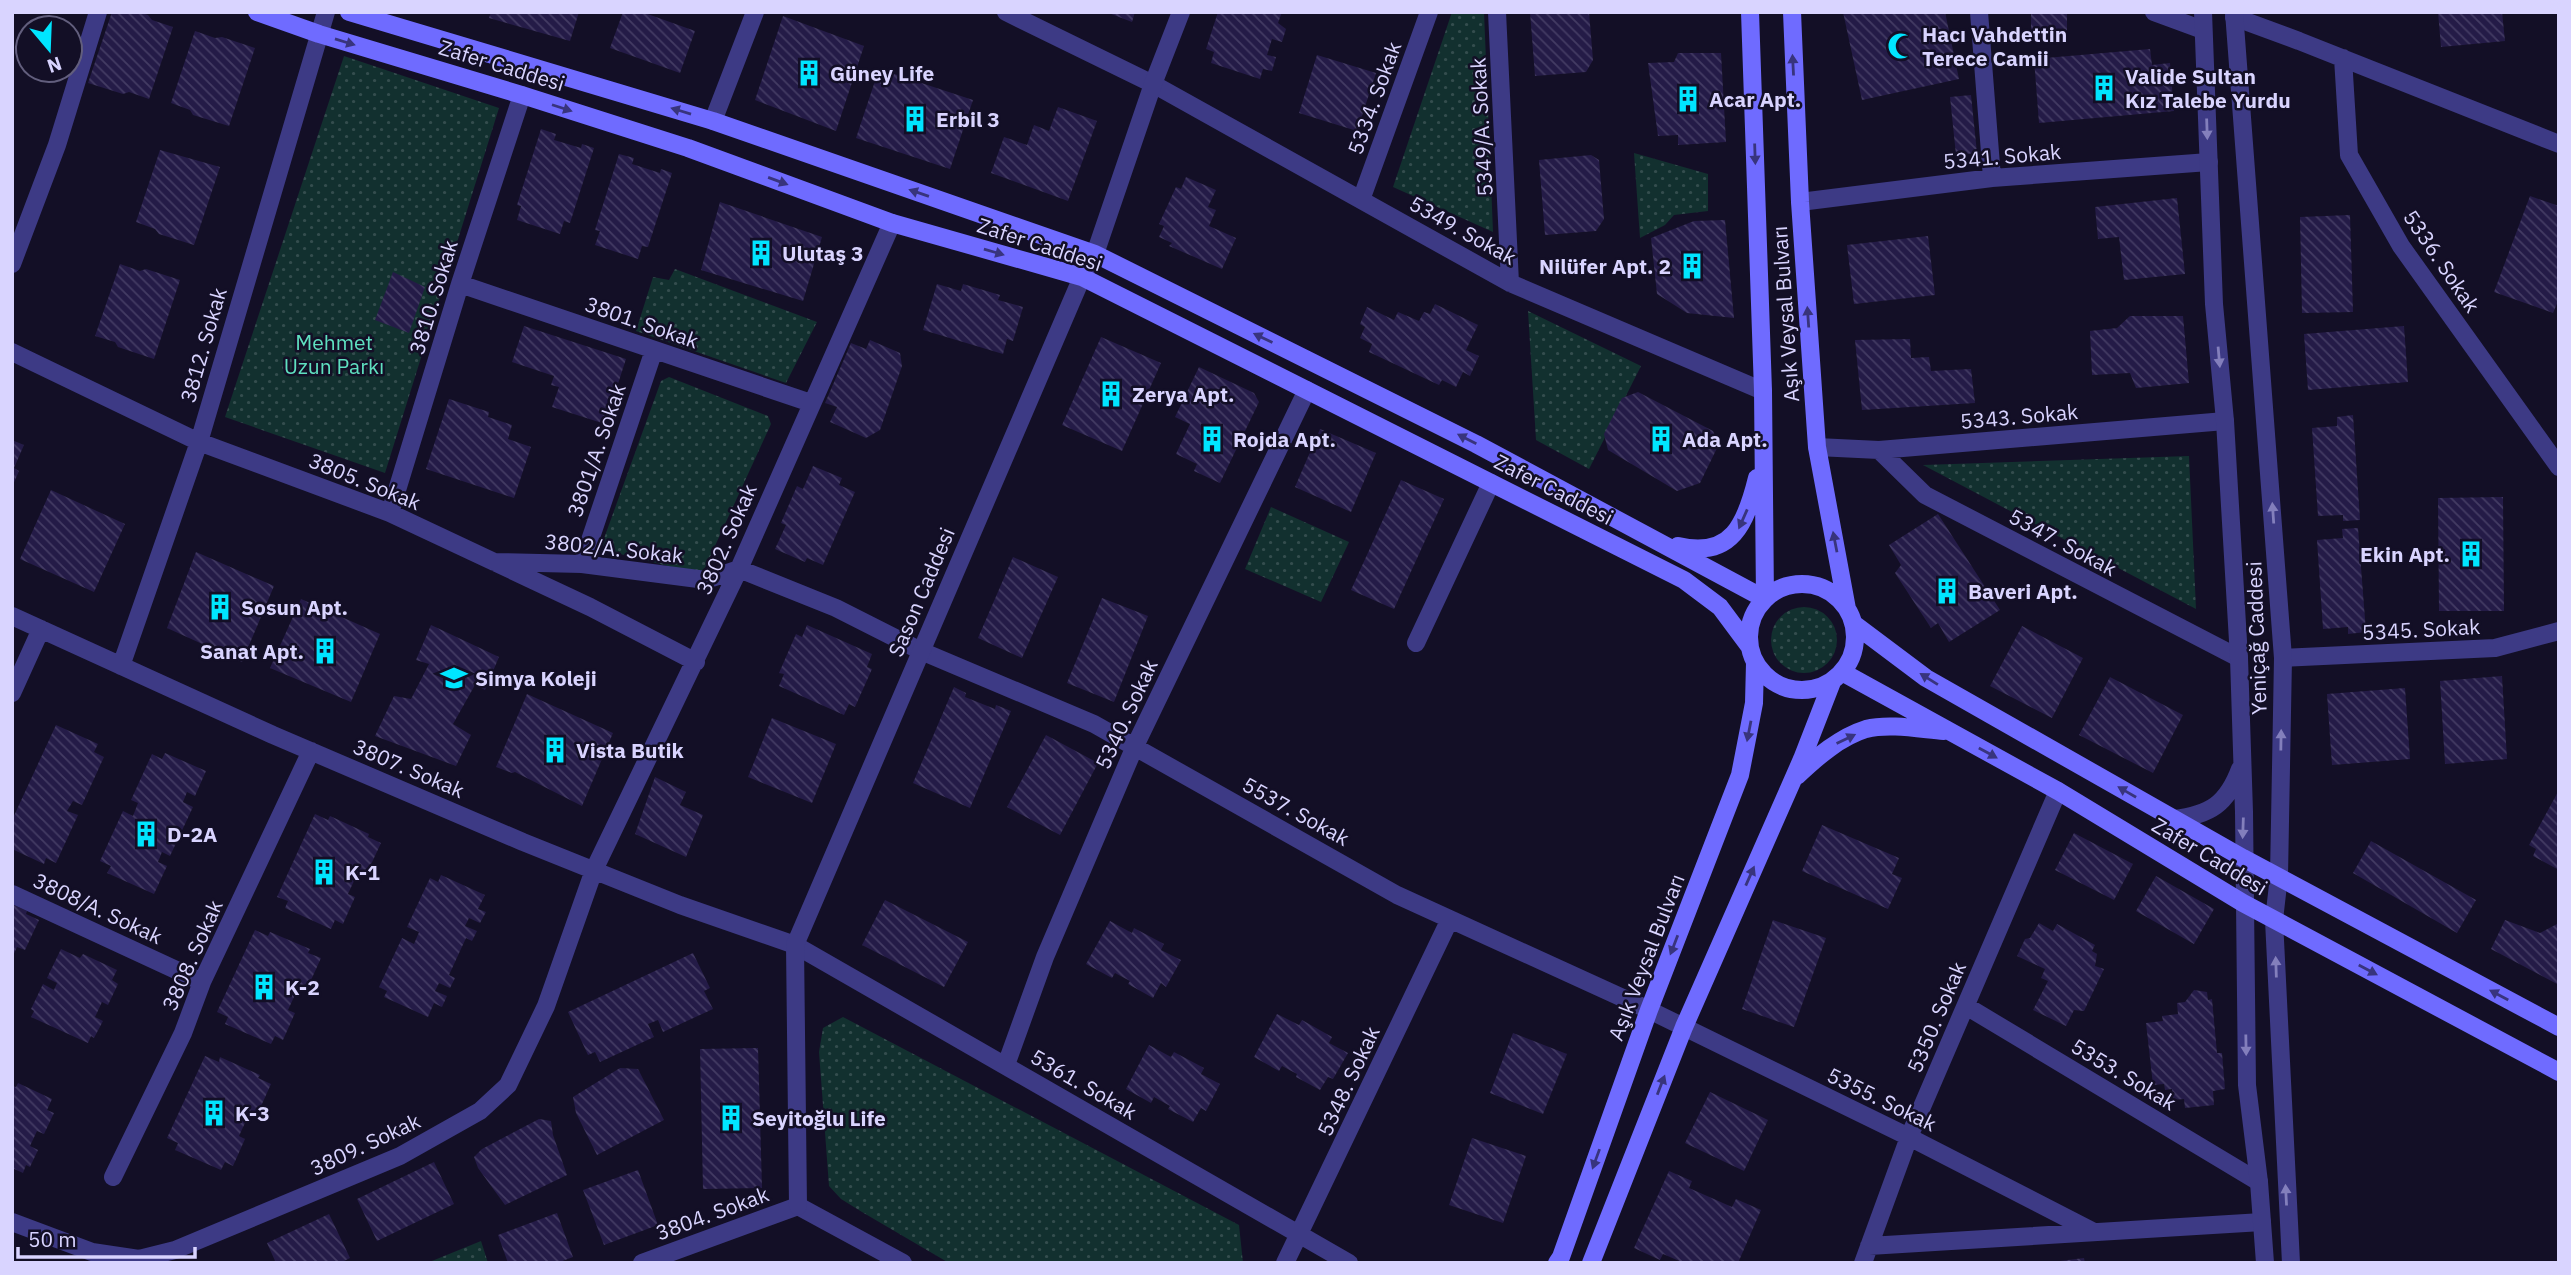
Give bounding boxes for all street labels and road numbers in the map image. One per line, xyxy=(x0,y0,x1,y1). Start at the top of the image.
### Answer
street label: Zafer Caddesi xyxy=(436,33,568,97)
street label: 5334. Sokak xyxy=(1341,38,1407,158)
street label: 5349/A. Sokak xyxy=(1463,57,1499,197)
street label: 5341. Sokak xyxy=(1942,137,2062,175)
street label: 5349. Sokak xyxy=(1404,189,1522,271)
street label: 5336. Sokak xyxy=(2397,204,2487,318)
street label: Zafer Caddesi xyxy=(974,211,1106,277)
street label: Aşık Veysal Bulvarı xyxy=(1765,225,1805,403)
street label: 3810. Sokak xyxy=(402,236,464,358)
street label: 3812. Sokak xyxy=(173,284,233,406)
street label: 3801. Sokak xyxy=(582,290,702,354)
street label: 3801/A. Sokak xyxy=(560,380,632,520)
street label: 5343. Sokak xyxy=(1959,397,2079,435)
street label: 3805. Sokak xyxy=(305,446,425,516)
street label: Zafer Caddesi xyxy=(1490,447,1618,531)
street label: 3802. Sokak xyxy=(689,479,763,599)
street label: 5347. Sokak xyxy=(2004,502,2122,582)
street label: Sason Caddesi xyxy=(881,523,961,661)
street label: 3802/A. Sokak xyxy=(543,527,685,569)
street label: Yeniçağ Caddesi xyxy=(2239,561,2273,715)
street label: 5345. Sokak xyxy=(2361,612,2481,646)
street label: 5340. Sokak xyxy=(1088,654,1164,774)
street label: 3807. Sokak xyxy=(349,732,469,804)
street label: 5537. Sokak xyxy=(1237,770,1355,852)
street label: Zafer Caddesi xyxy=(2147,811,2273,901)
street label: 3808/A. Sokak xyxy=(29,866,167,950)
street label: Aşık Veysal Bulvarı xyxy=(1601,870,1691,1044)
street label: 3808. Sokak xyxy=(155,895,229,1015)
street label: 5350. Sokak xyxy=(1900,957,1972,1077)
street label: 5348. Sokak xyxy=(1310,1021,1386,1141)
street label: 5353. Sokak xyxy=(2066,1032,2182,1116)
street label: 5361. Sokak xyxy=(1026,1042,1142,1126)
street label: 5355. Sokak xyxy=(1823,1060,1941,1138)
street label: 3809. Sokak xyxy=(305,1106,425,1182)
street label: 3804. Sokak xyxy=(652,1180,772,1246)

